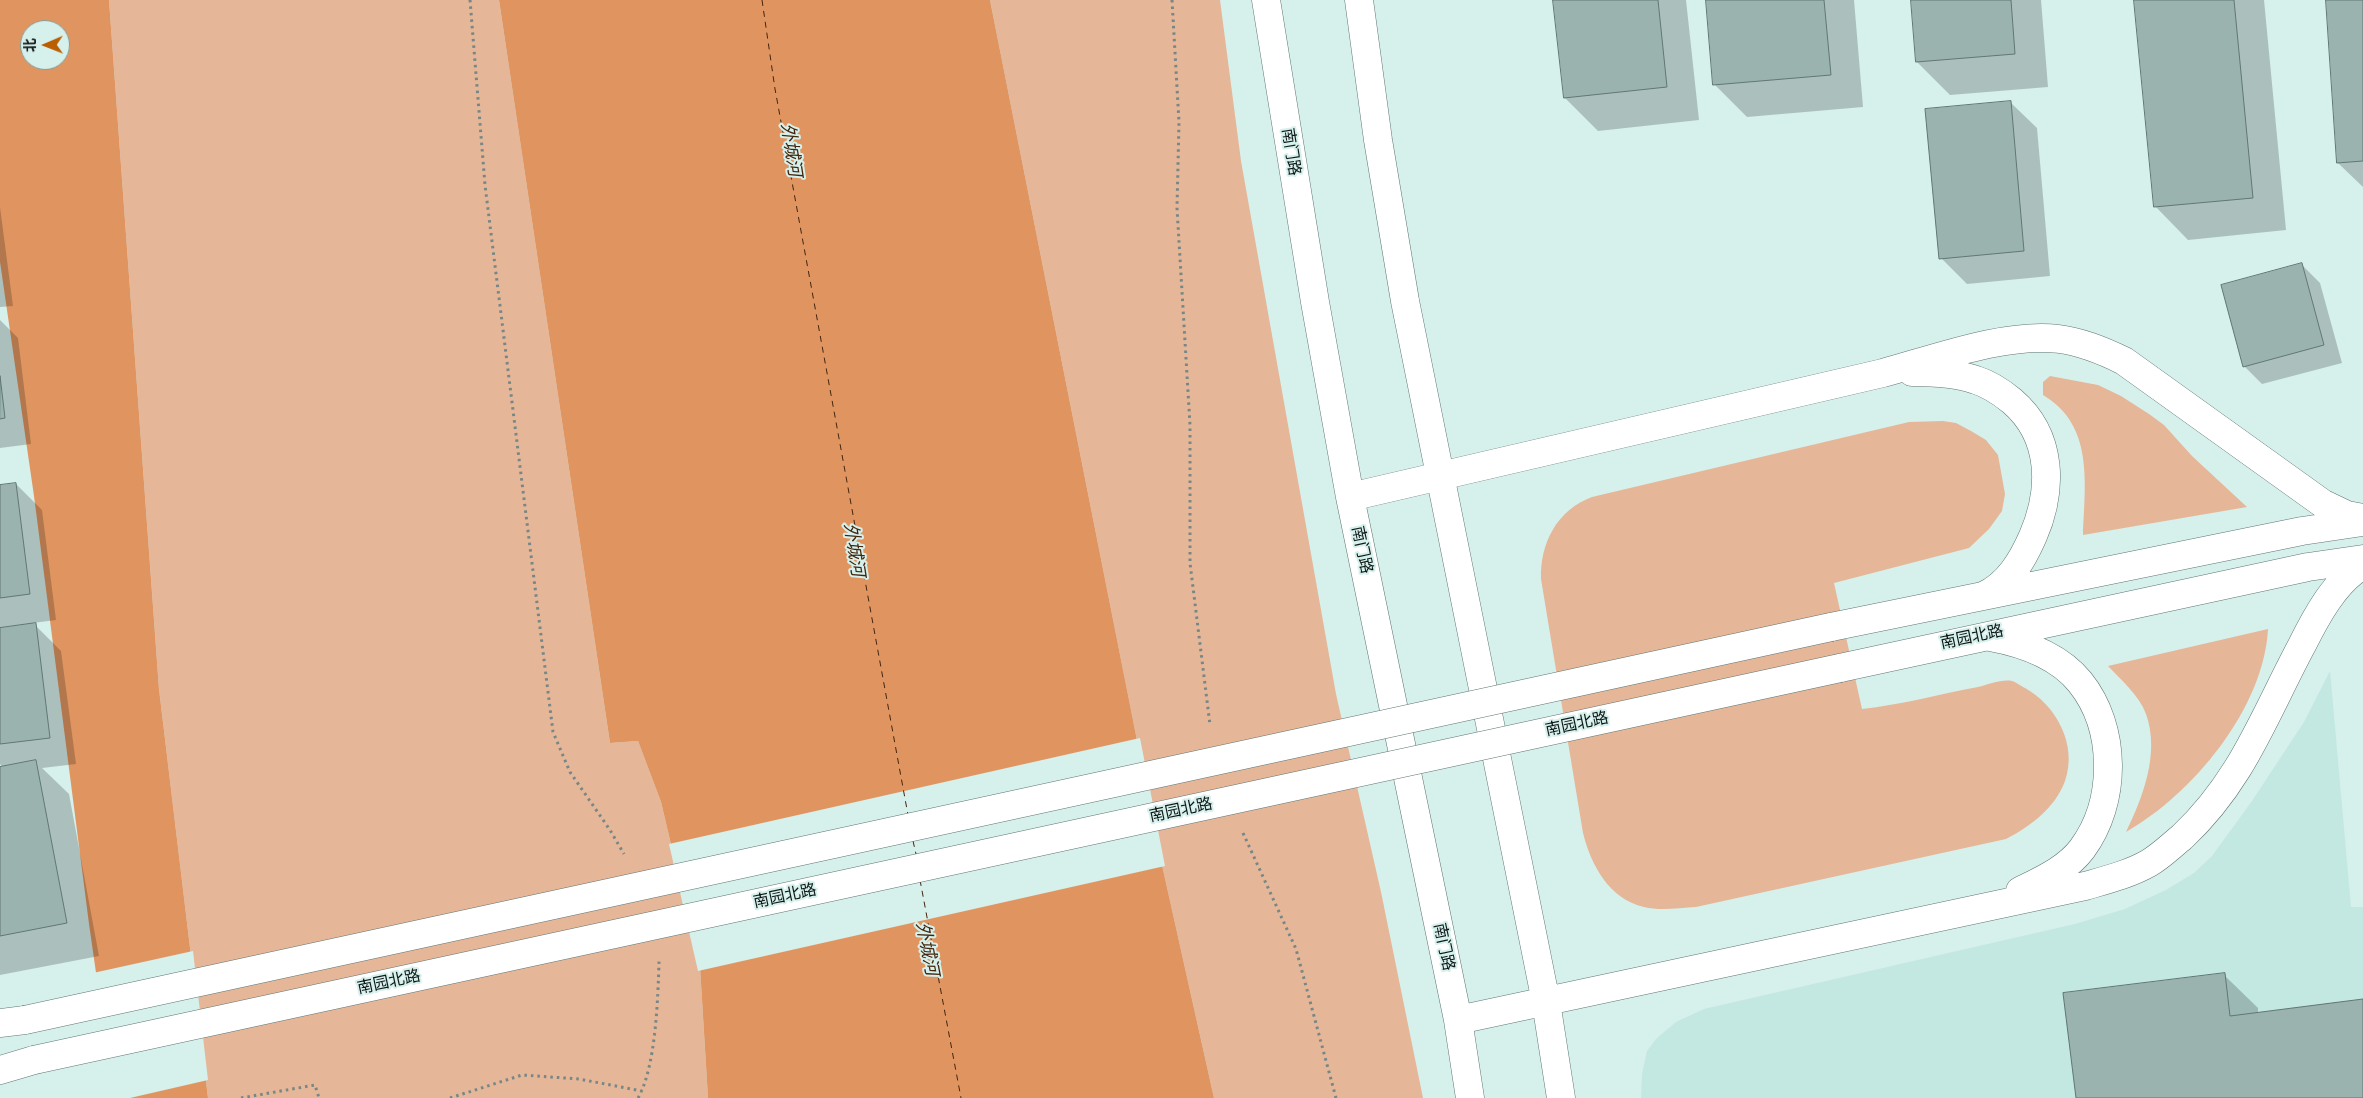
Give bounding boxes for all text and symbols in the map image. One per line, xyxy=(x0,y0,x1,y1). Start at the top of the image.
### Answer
north arrow xyxy=(20,20,70,70)
text: 北 xyxy=(21,38,40,52)
water label: 外城河 xyxy=(775,122,805,178)
street label: 南门路 xyxy=(1277,127,1303,177)
water label: 外城河 xyxy=(838,522,868,578)
street label: 南门路 xyxy=(1347,525,1375,575)
street label: 南园北路 xyxy=(1939,622,2005,654)
street label: 南园北路 xyxy=(1544,709,1610,741)
street label: 南园北路 xyxy=(1148,795,1214,827)
street label: 南园北路 xyxy=(752,881,818,913)
water label: 外城河 xyxy=(910,920,942,978)
street label: 南门路 xyxy=(1429,922,1457,972)
street label: 南园北路 xyxy=(356,967,422,999)

